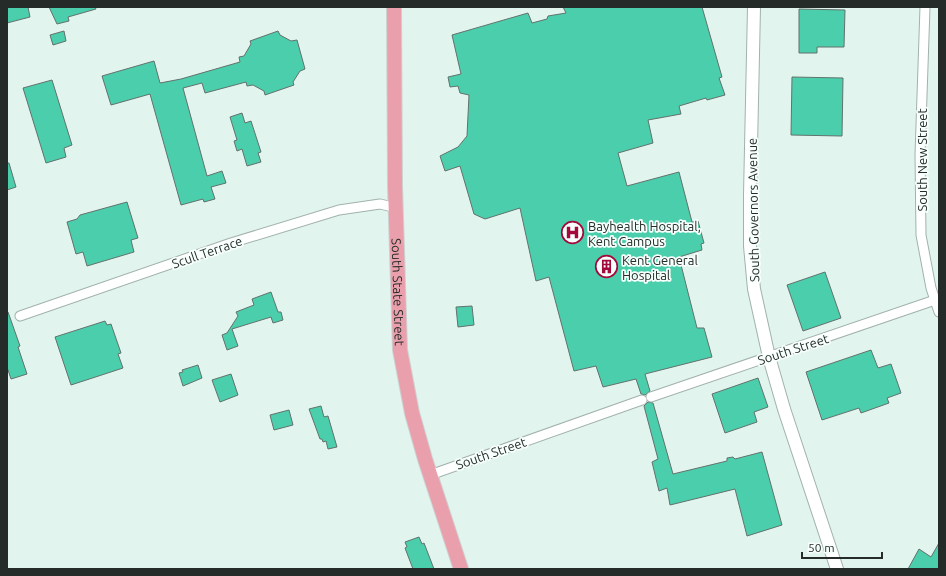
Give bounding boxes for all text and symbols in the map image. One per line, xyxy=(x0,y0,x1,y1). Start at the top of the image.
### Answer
street label: South New Street xyxy=(915,108,929,212)
street label: South Governors Avenue xyxy=(745,138,761,282)
place label: Bayhealth Hospital, Kent Campus xyxy=(588,219,701,248)
hospital icon: Bayhealth Hospital, Kent Campus xyxy=(560,220,586,246)
street label: Scull Terrace xyxy=(170,233,244,271)
street label: South State Street xyxy=(390,238,407,346)
place label: Kent General Hospital xyxy=(622,253,698,282)
building icon: Kent General Hospital xyxy=(594,254,620,280)
street label: South Street xyxy=(756,331,830,367)
street label: South Street xyxy=(454,434,528,472)
scale bar xyxy=(802,534,882,560)
text: 50 m xyxy=(808,541,835,554)

